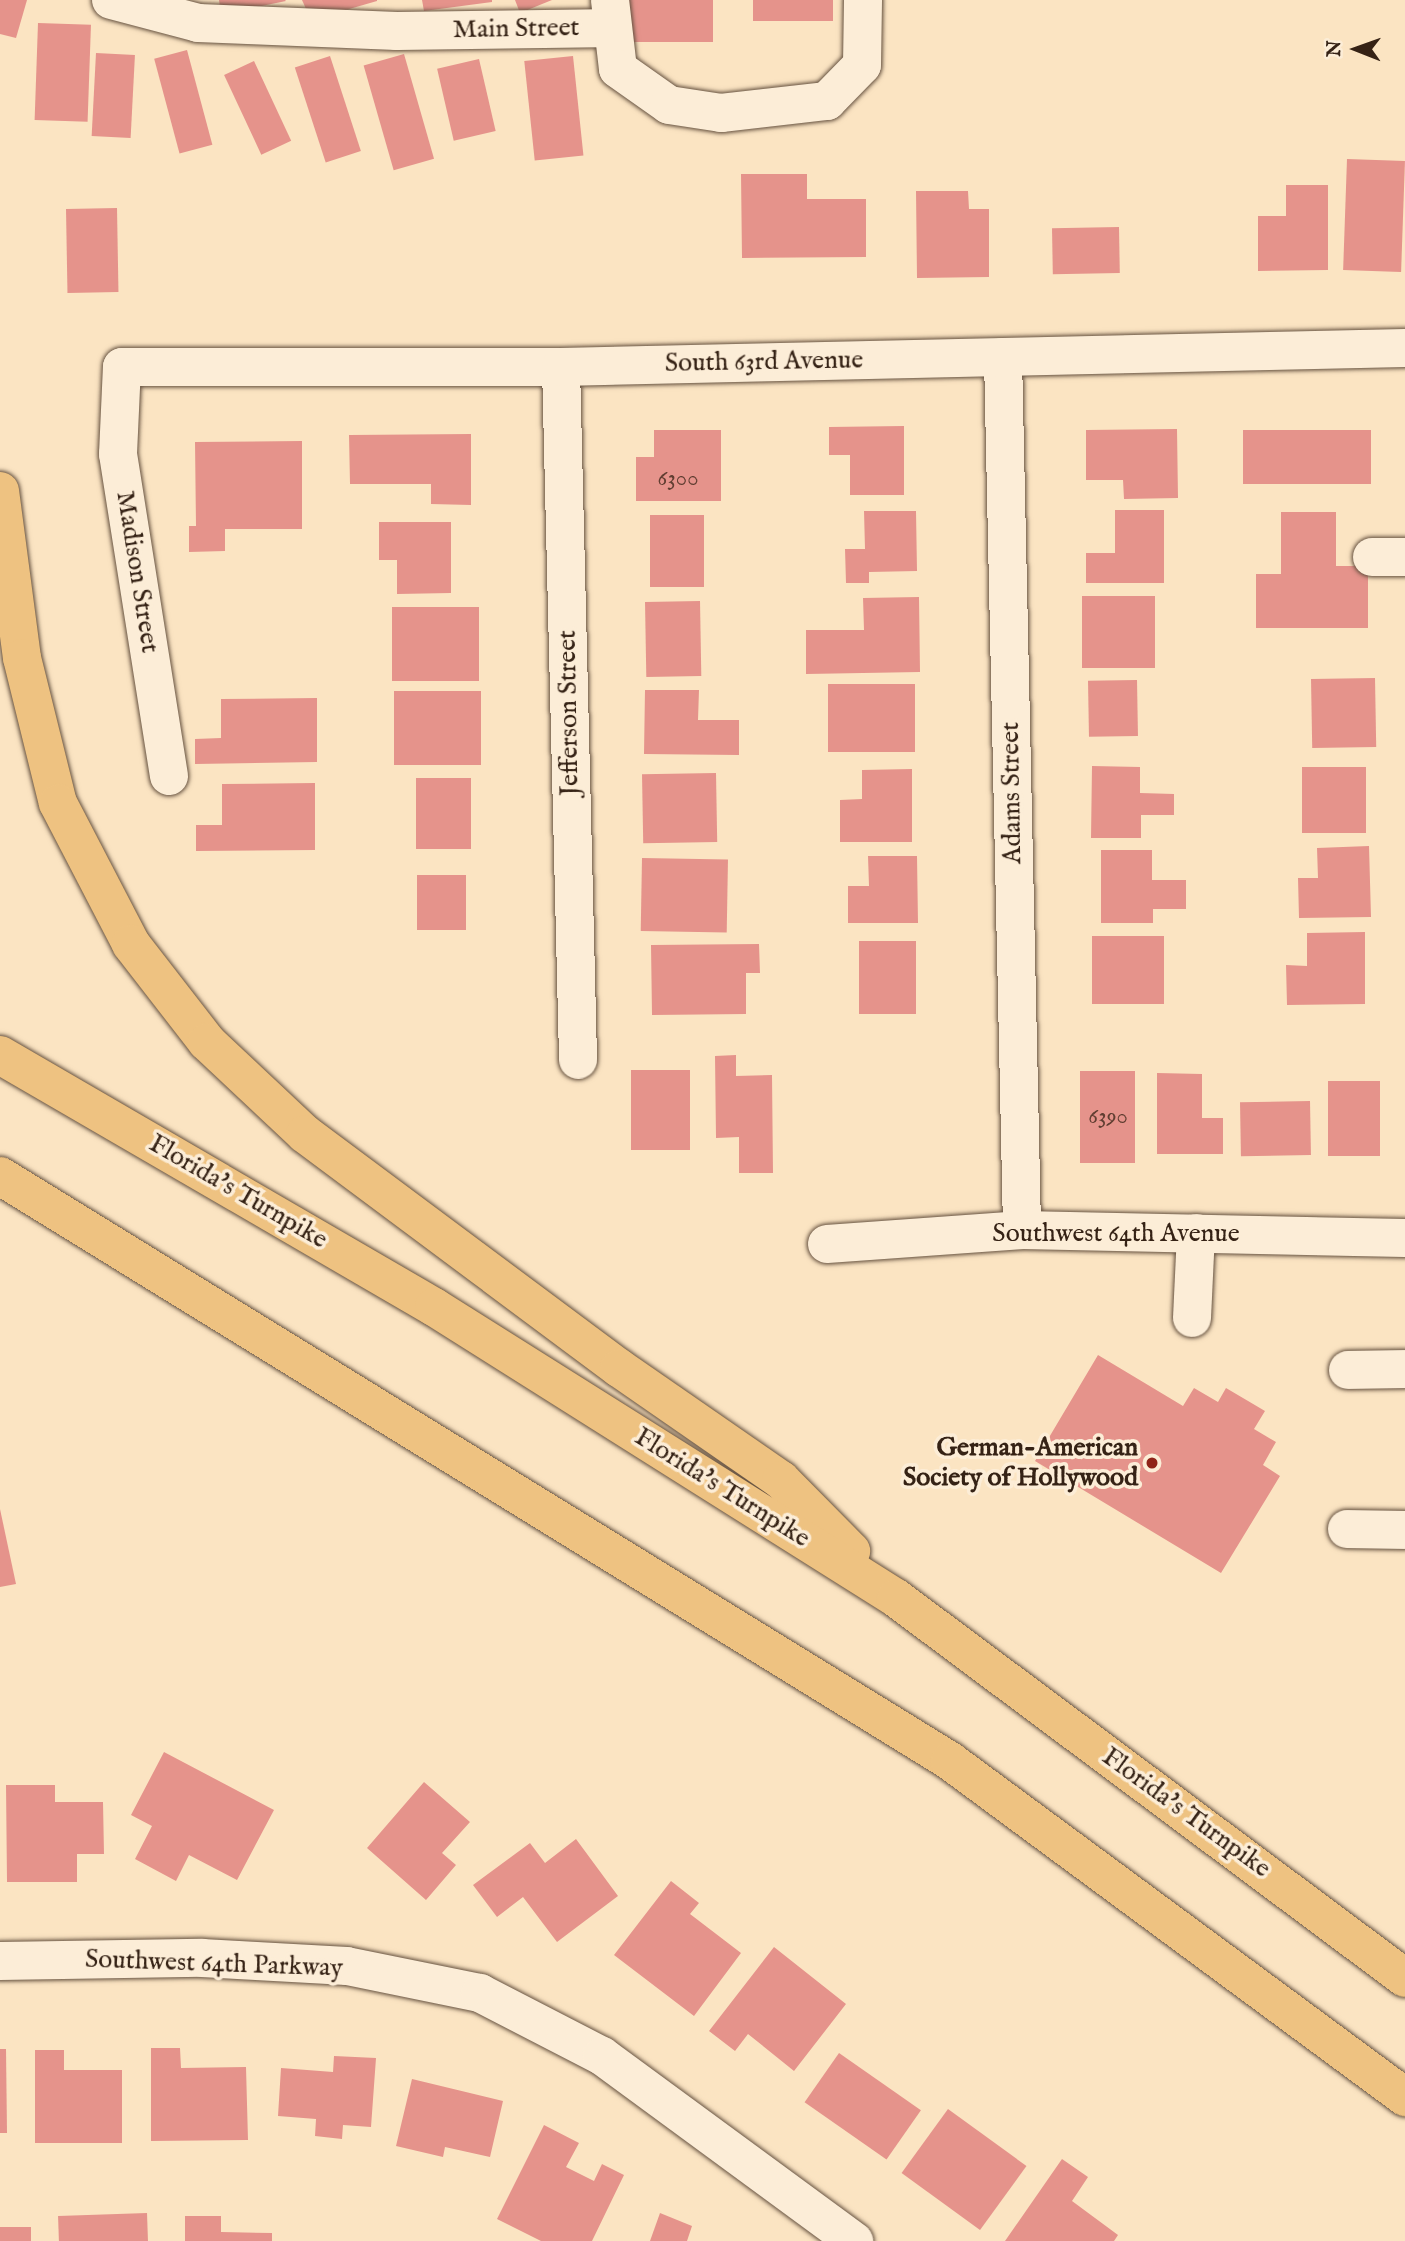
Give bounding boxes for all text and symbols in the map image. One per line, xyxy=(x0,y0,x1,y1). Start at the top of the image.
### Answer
street label: Main Street xyxy=(452,12,580,46)
north arrow xyxy=(1321,14,1391,84)
text: N xyxy=(1323,40,1347,57)
street label: South 63rd Avenue xyxy=(665,345,863,379)
house number: 6300 xyxy=(658,465,698,493)
street label: Madison Street xyxy=(109,489,165,655)
street label: Jefferson Street xyxy=(552,630,586,796)
street label: Adams Street xyxy=(995,722,1029,864)
house number: 6390 xyxy=(1088,1103,1128,1131)
street label: Florida's Turnpike xyxy=(143,1128,333,1256)
street label: Southwest 64th Avenue xyxy=(992,1218,1240,1250)
street label: Florida's Turnpike xyxy=(629,1422,815,1554)
place label: German-American Society of Hollywood xyxy=(903,1432,1138,1494)
marker: German-American Society of Hollywood xyxy=(1144,1455,1160,1471)
street label: Florida's Turnpike xyxy=(1096,1741,1276,1885)
street label: Southwest 64th Parkway xyxy=(85,1944,343,1984)

